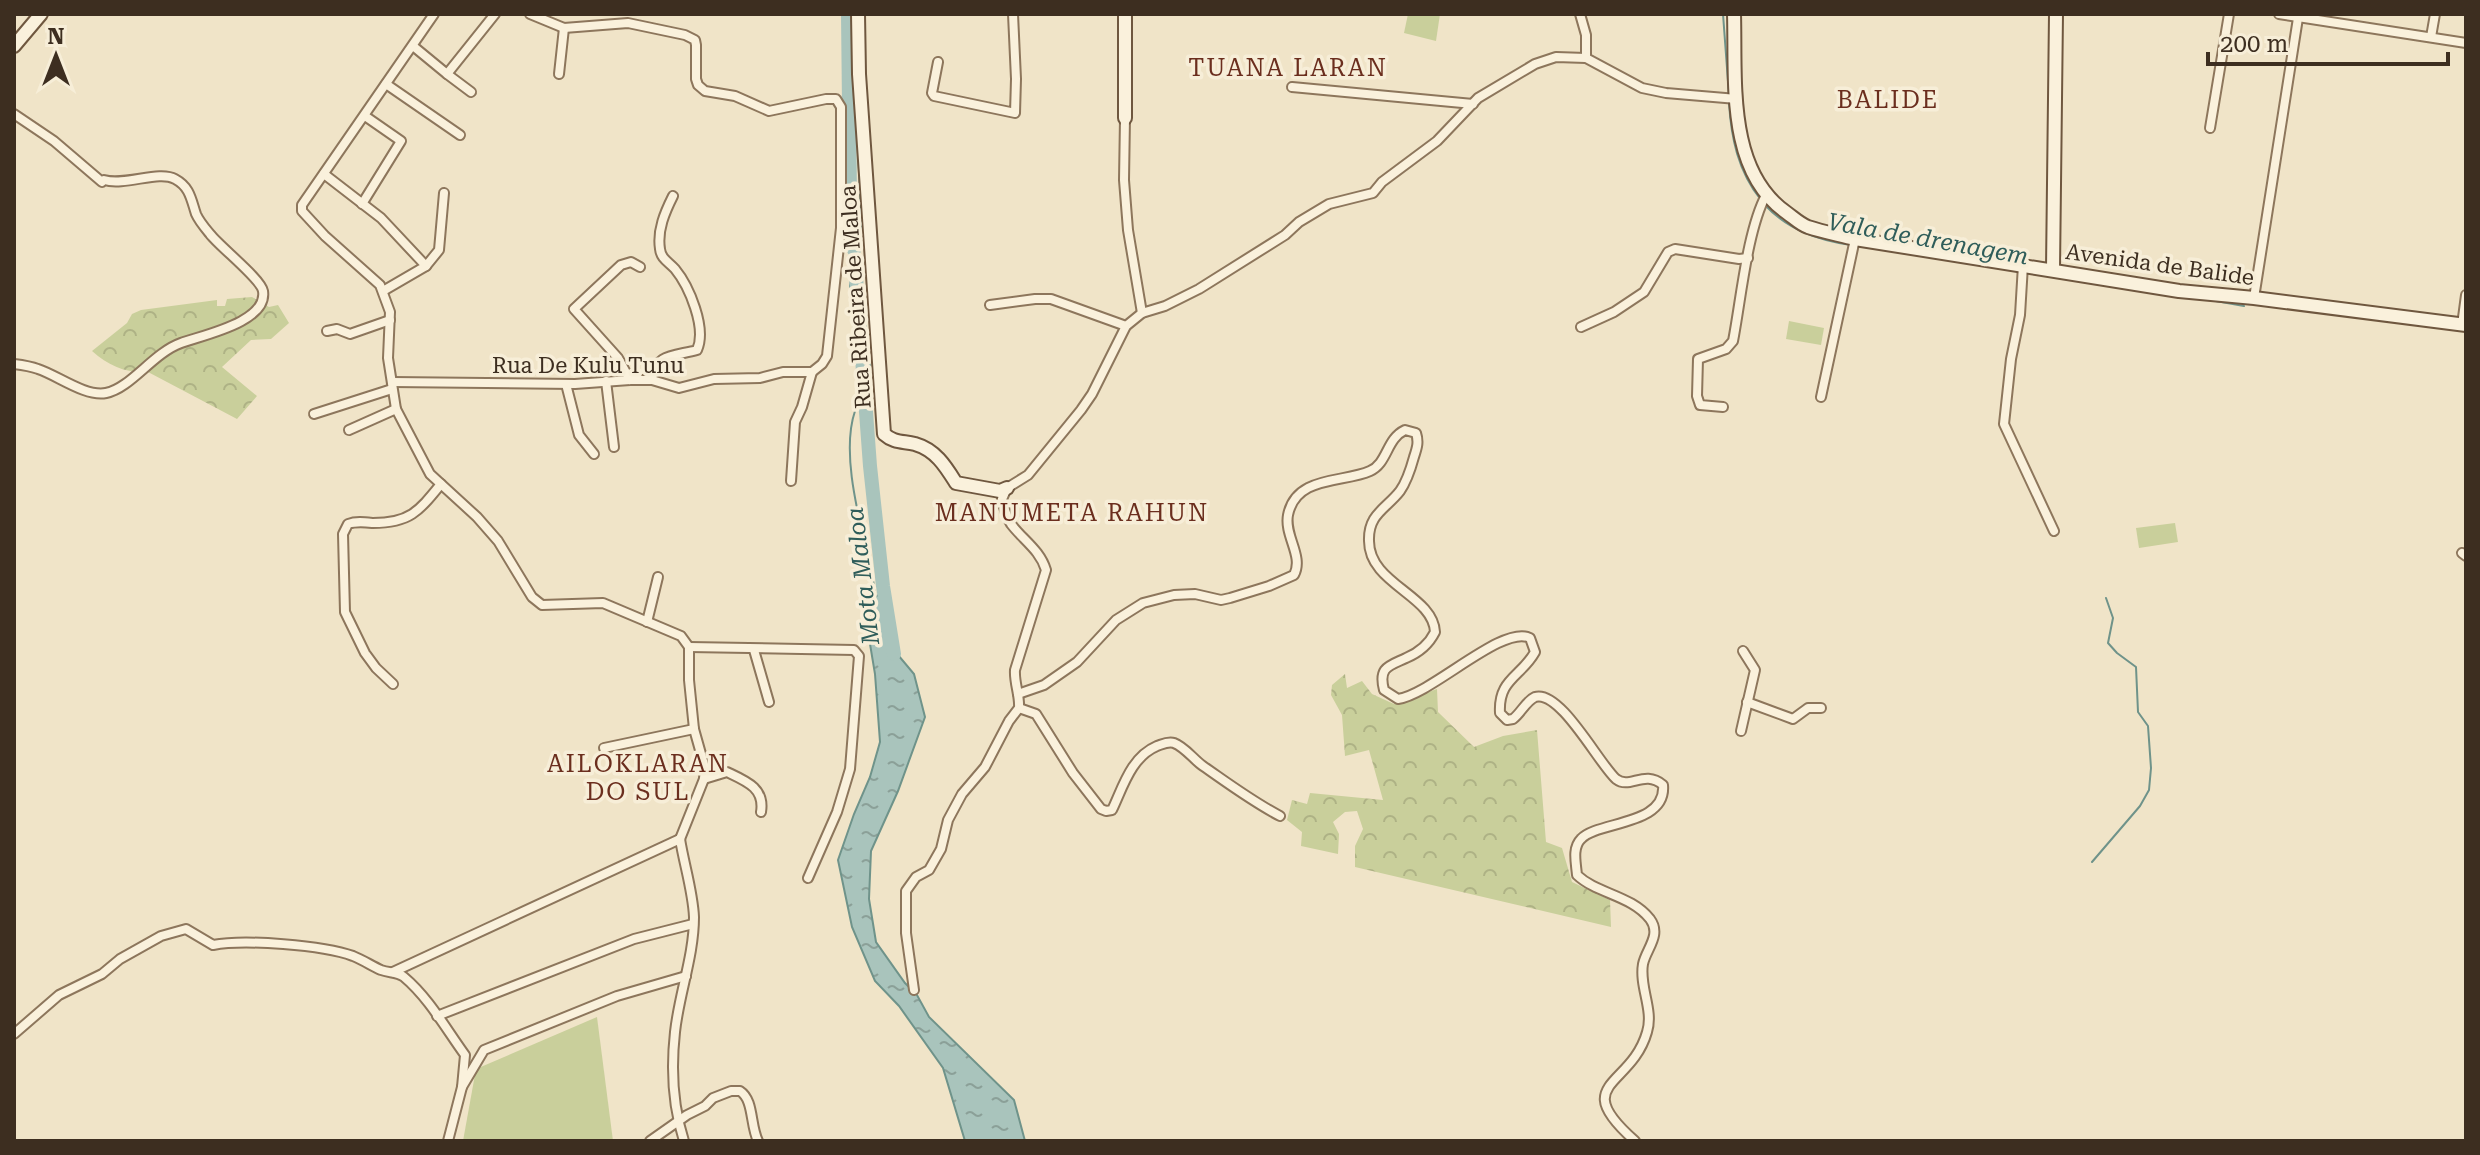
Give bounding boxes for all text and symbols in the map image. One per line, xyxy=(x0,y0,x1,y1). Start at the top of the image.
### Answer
north arrow xyxy=(16,16,96,96)
scale bar xyxy=(2208,16,2448,66)
text: N xyxy=(48,24,65,49)
text: 200 m xyxy=(2220,30,2288,58)
district label: TUANA LARAN xyxy=(1188,54,1388,82)
district label: BALIDE xyxy=(1837,86,1939,114)
street label: Rua Ribeira de Maloa xyxy=(835,184,876,410)
water label: Vala de drenagem xyxy=(1825,208,2031,270)
street label: Avenida de Balide xyxy=(2064,239,2256,290)
street label: Rua De Kulu Tunu xyxy=(492,353,684,378)
district label: MANUMETA RAHUN xyxy=(935,499,1209,527)
water label: Mota Maloa xyxy=(841,506,885,647)
district label: AILOKLARAN DO SUL xyxy=(547,750,729,806)

